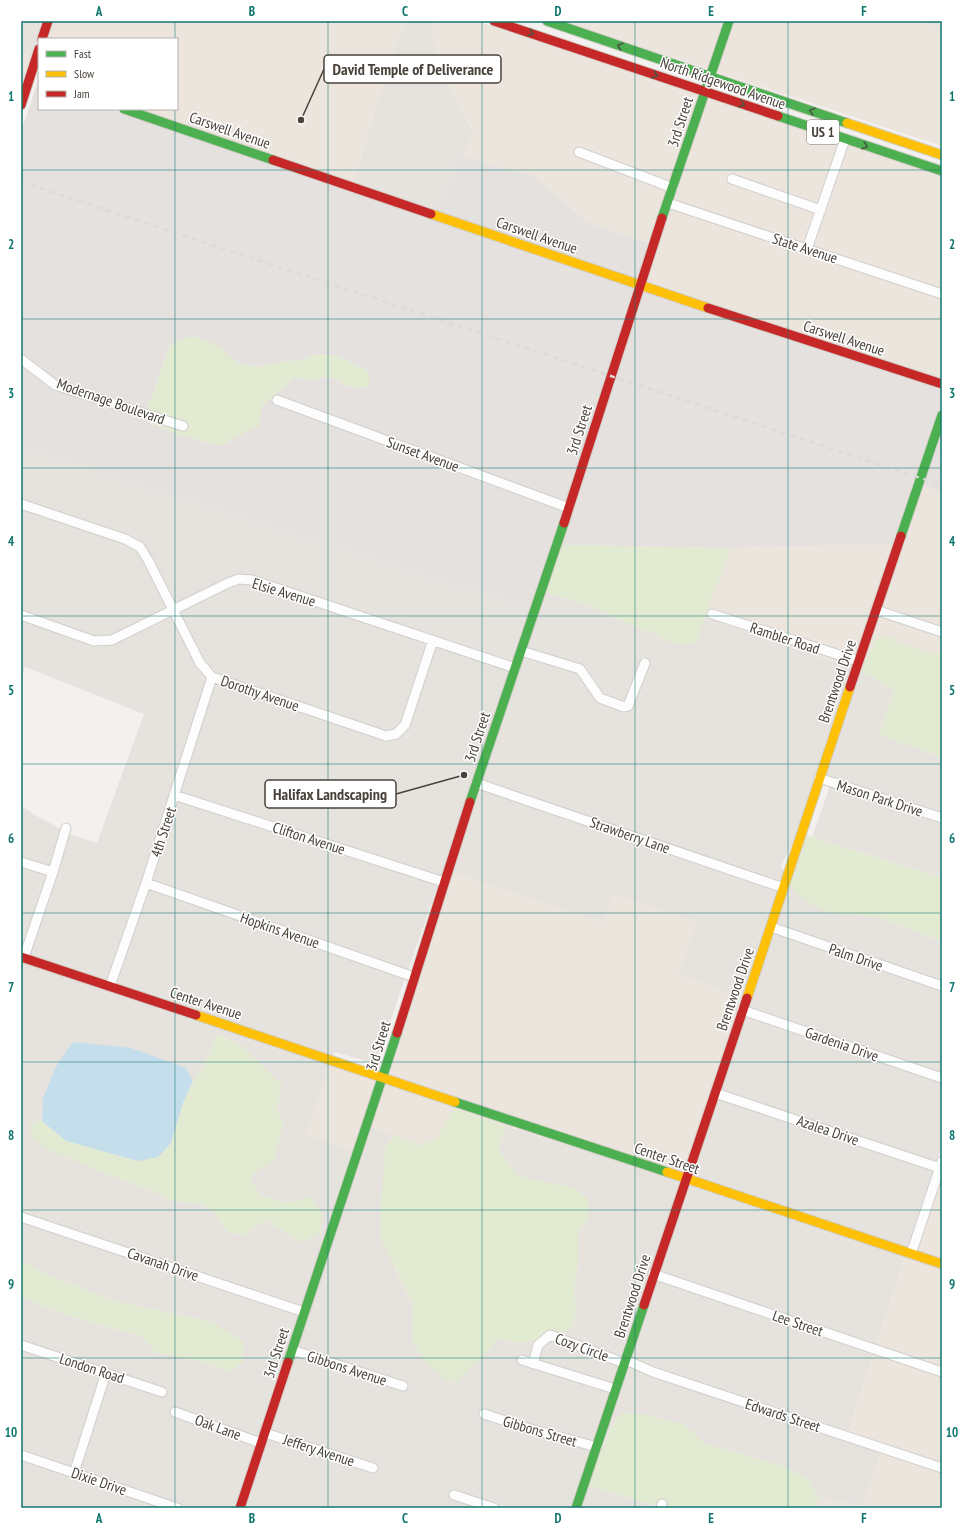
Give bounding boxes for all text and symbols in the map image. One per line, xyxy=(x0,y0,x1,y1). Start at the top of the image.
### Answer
text: A xyxy=(95,3,103,20)
text: B xyxy=(249,3,255,20)
text: C xyxy=(402,3,408,20)
text: D xyxy=(555,3,562,20)
text: E xyxy=(708,3,714,20)
text: F xyxy=(861,3,867,20)
one-way arrow xyxy=(528,29,535,37)
legend xyxy=(38,38,178,110)
one-way arrow xyxy=(617,42,624,51)
text: Fast xyxy=(74,46,92,61)
street label: North Ridgewood Avenue xyxy=(658,53,788,113)
callout: David Temple of Deliverance xyxy=(324,55,501,83)
text: David Temple of Deliverance xyxy=(333,59,494,79)
text: Slow xyxy=(74,66,95,81)
one-way arrow xyxy=(651,70,658,79)
text: Jam xyxy=(73,86,90,101)
text: 1 xyxy=(8,88,14,105)
text: 1 xyxy=(949,88,955,105)
street label: 3rd Street xyxy=(663,95,697,149)
one-way arrow xyxy=(738,99,745,108)
street label: Carswell Avenue xyxy=(187,107,273,153)
one-way arrow xyxy=(809,108,816,116)
road number: US 1 xyxy=(807,120,839,144)
one-way arrow xyxy=(861,141,868,150)
street label: Carswell Avenue xyxy=(494,212,580,258)
street label: State Avenue xyxy=(770,229,840,267)
text: 2 xyxy=(8,236,14,253)
text: 2 xyxy=(949,236,955,253)
street label: Carswell Avenue xyxy=(801,316,887,360)
street label: Modernage Boulevard xyxy=(54,374,168,428)
text: 3 xyxy=(8,385,14,402)
text: 3 xyxy=(949,385,955,402)
street label: 3rd Street xyxy=(562,403,596,457)
street label: Sunset Avenue xyxy=(384,432,462,476)
text: 4 xyxy=(8,533,15,550)
text: 4 xyxy=(949,533,956,550)
street label: Elsie Avenue xyxy=(250,573,318,611)
street label: Rambler Road xyxy=(748,618,822,658)
street label: Brentwood Drive xyxy=(814,637,860,725)
street label: Dorothy Avenue xyxy=(218,671,302,715)
text: 5 xyxy=(8,682,14,699)
text: 5 xyxy=(949,682,955,699)
street label: 3rd Street xyxy=(460,710,494,764)
street label: Mason Park Drive xyxy=(835,775,925,821)
callout: Halifax Landscaping xyxy=(265,780,396,808)
text: Halifax Landscaping xyxy=(273,784,387,804)
street label: 4th Street xyxy=(146,804,180,860)
street label: Strawberry Lane xyxy=(587,812,673,858)
street label: Clifton Avenue xyxy=(270,817,348,859)
text: 6 xyxy=(8,830,14,847)
text: 6 xyxy=(949,830,955,847)
street label: Hopkins Avenue xyxy=(238,908,322,952)
street label: Palm Drive xyxy=(826,939,886,975)
street label: Brentwood Drive xyxy=(712,945,758,1033)
text: 7 xyxy=(8,979,14,996)
text: 7 xyxy=(949,979,955,996)
street label: Center Avenue xyxy=(168,982,244,1024)
street label: 3rd Street xyxy=(361,1019,395,1073)
street label: Gardenia Drive xyxy=(803,1023,881,1065)
street label: Azalea Drive xyxy=(794,1111,862,1149)
text: 8 xyxy=(8,1127,14,1144)
text: 8 xyxy=(949,1127,955,1144)
street label: Center Street xyxy=(632,1138,702,1178)
street label: Cavanah Drive xyxy=(125,1243,201,1285)
street label: Brentwood Drive xyxy=(610,1252,654,1340)
text: 9 xyxy=(8,1276,14,1293)
text: 9 xyxy=(949,1276,955,1293)
street label: Lee Street xyxy=(770,1306,826,1340)
street label: 3rd Street xyxy=(259,1326,293,1380)
street label: Cozy Circle xyxy=(553,1329,611,1365)
street label: Gibbons Avenue xyxy=(305,1346,389,1390)
street label: London Road xyxy=(57,1349,127,1387)
street label: Edwards Street xyxy=(743,1394,823,1436)
street label: Oak Lane xyxy=(192,1410,244,1444)
street label: Gibbons Street xyxy=(501,1411,579,1451)
text: 10 xyxy=(5,1424,17,1441)
text: 10 xyxy=(946,1424,958,1441)
street label: Jeffery Avenue xyxy=(280,1429,357,1470)
street label: Dixie Drive xyxy=(69,1463,129,1499)
text: A xyxy=(95,1510,103,1527)
text: B xyxy=(249,1510,255,1527)
text: C xyxy=(402,1510,408,1527)
text: D xyxy=(555,1510,562,1527)
text: E xyxy=(708,1510,714,1527)
text: F xyxy=(861,1510,867,1527)

